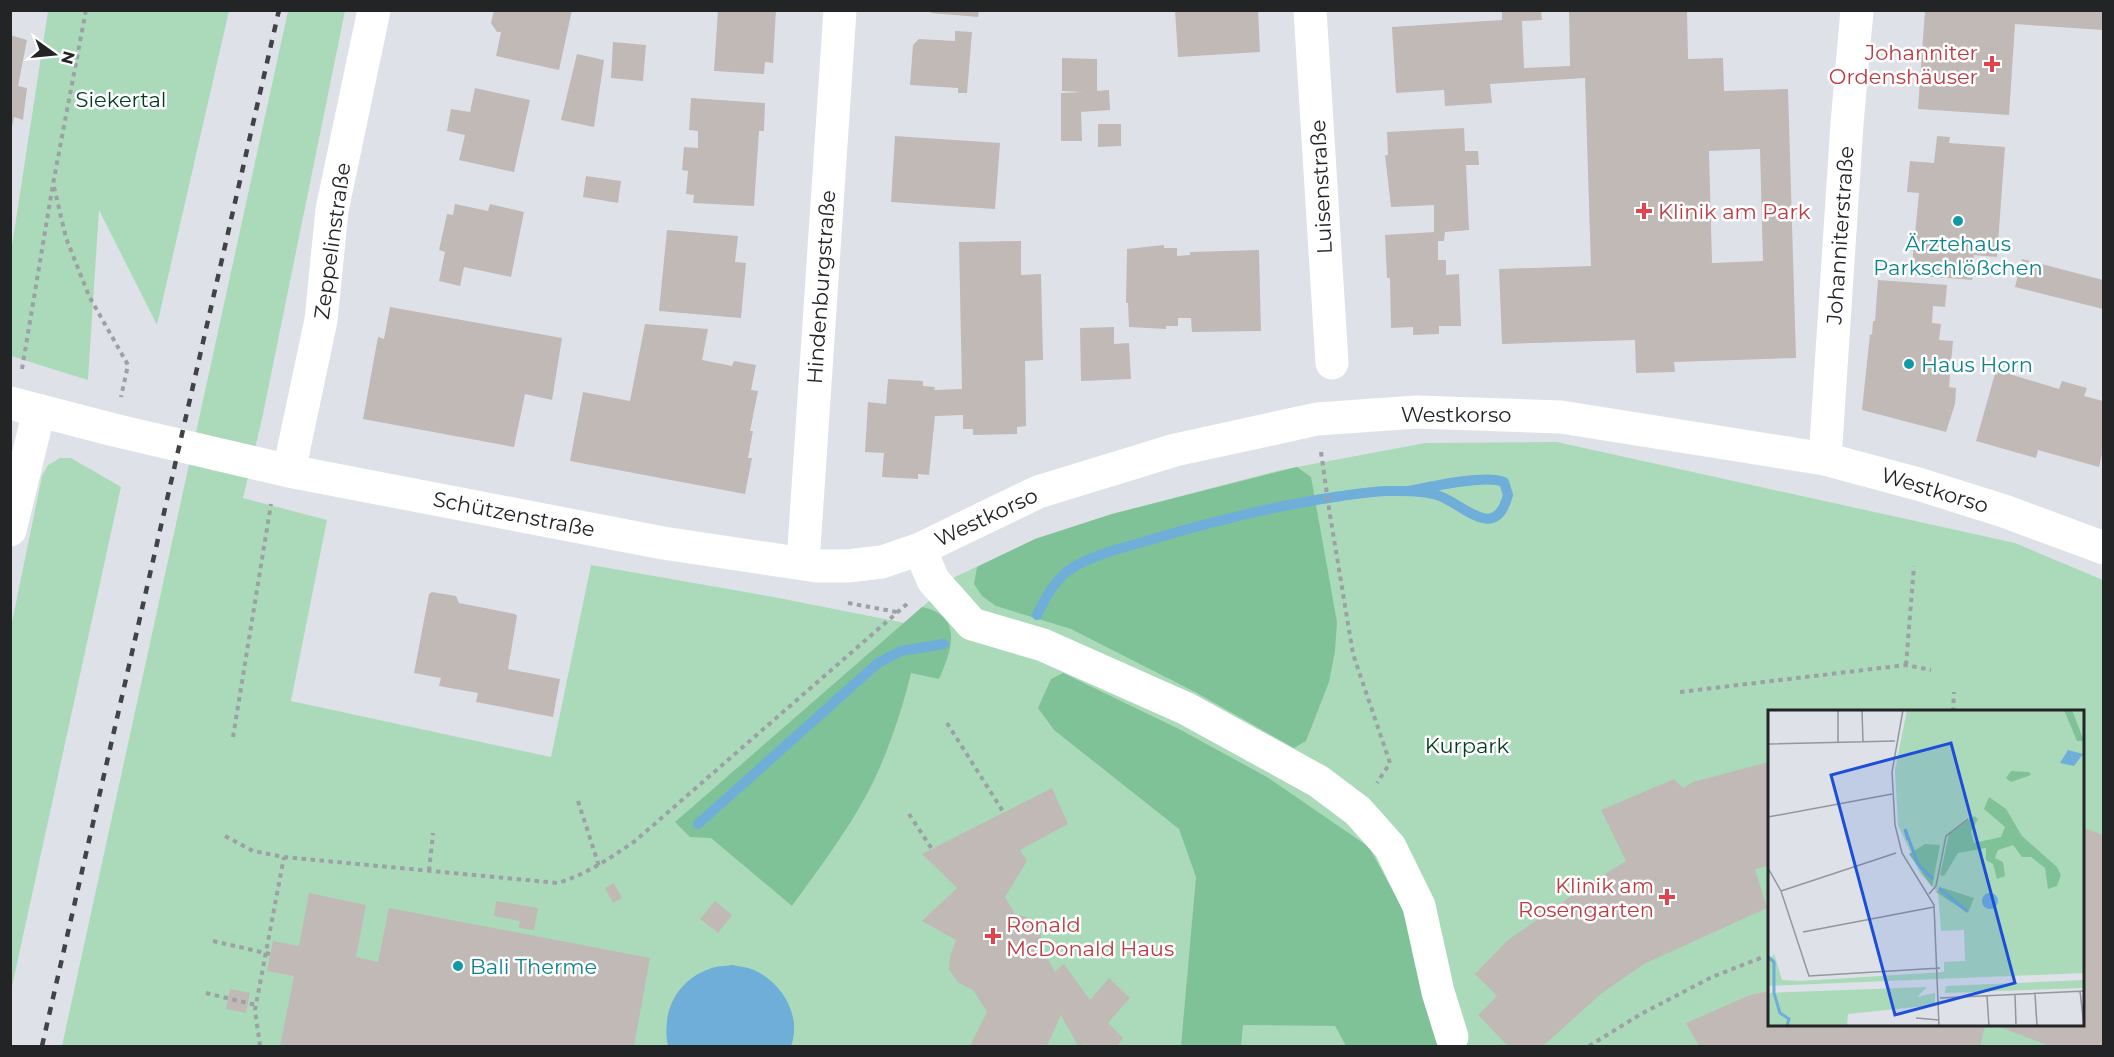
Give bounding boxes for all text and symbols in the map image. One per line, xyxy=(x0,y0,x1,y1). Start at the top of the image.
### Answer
north arrow xyxy=(24,24,84,84)
place label: Johanniter Ordenshäuser xyxy=(1829,40,1978,89)
text: N xyxy=(57,49,79,66)
marker: Johanniter Ordenshäuser xyxy=(1983,55,2001,73)
park label: Siekertal xyxy=(76,87,166,112)
street label: Luisenstraße xyxy=(1305,119,1337,255)
street label: Johanniterstraße xyxy=(1821,145,1859,326)
street label: Zeppelinstraße xyxy=(309,161,355,321)
street label: Hindenburgstraße xyxy=(802,189,840,385)
place label: Klinik am Park xyxy=(1658,199,1811,224)
marker: Klinik am Park xyxy=(1635,202,1653,220)
marker: Ärztehaus Parkschlößchen xyxy=(1951,214,1965,228)
place label: Ärztehaus Parkschlößchen xyxy=(1873,231,2043,280)
place label: Haus Horn xyxy=(1921,352,2033,377)
marker: Haus Horn xyxy=(1902,357,1916,371)
street label: Westkorso xyxy=(1401,402,1511,427)
street label: Westkorso xyxy=(1878,462,1992,518)
street label: Westkorso xyxy=(931,482,1041,552)
street label: Schützenstraße xyxy=(431,486,597,542)
inset map xyxy=(1768,710,2084,1027)
park label: Kurpark xyxy=(1425,733,1510,758)
place label: Klinik am Rosengarten xyxy=(1518,873,1654,922)
marker: Klinik am Rosengarten xyxy=(1658,888,1676,906)
place label: Ronald McDonald Haus xyxy=(1006,912,1174,961)
marker: Ronald McDonald Haus xyxy=(984,927,1002,945)
place label: Bali Therme xyxy=(470,954,597,979)
marker: Bali Therme xyxy=(451,959,465,973)

